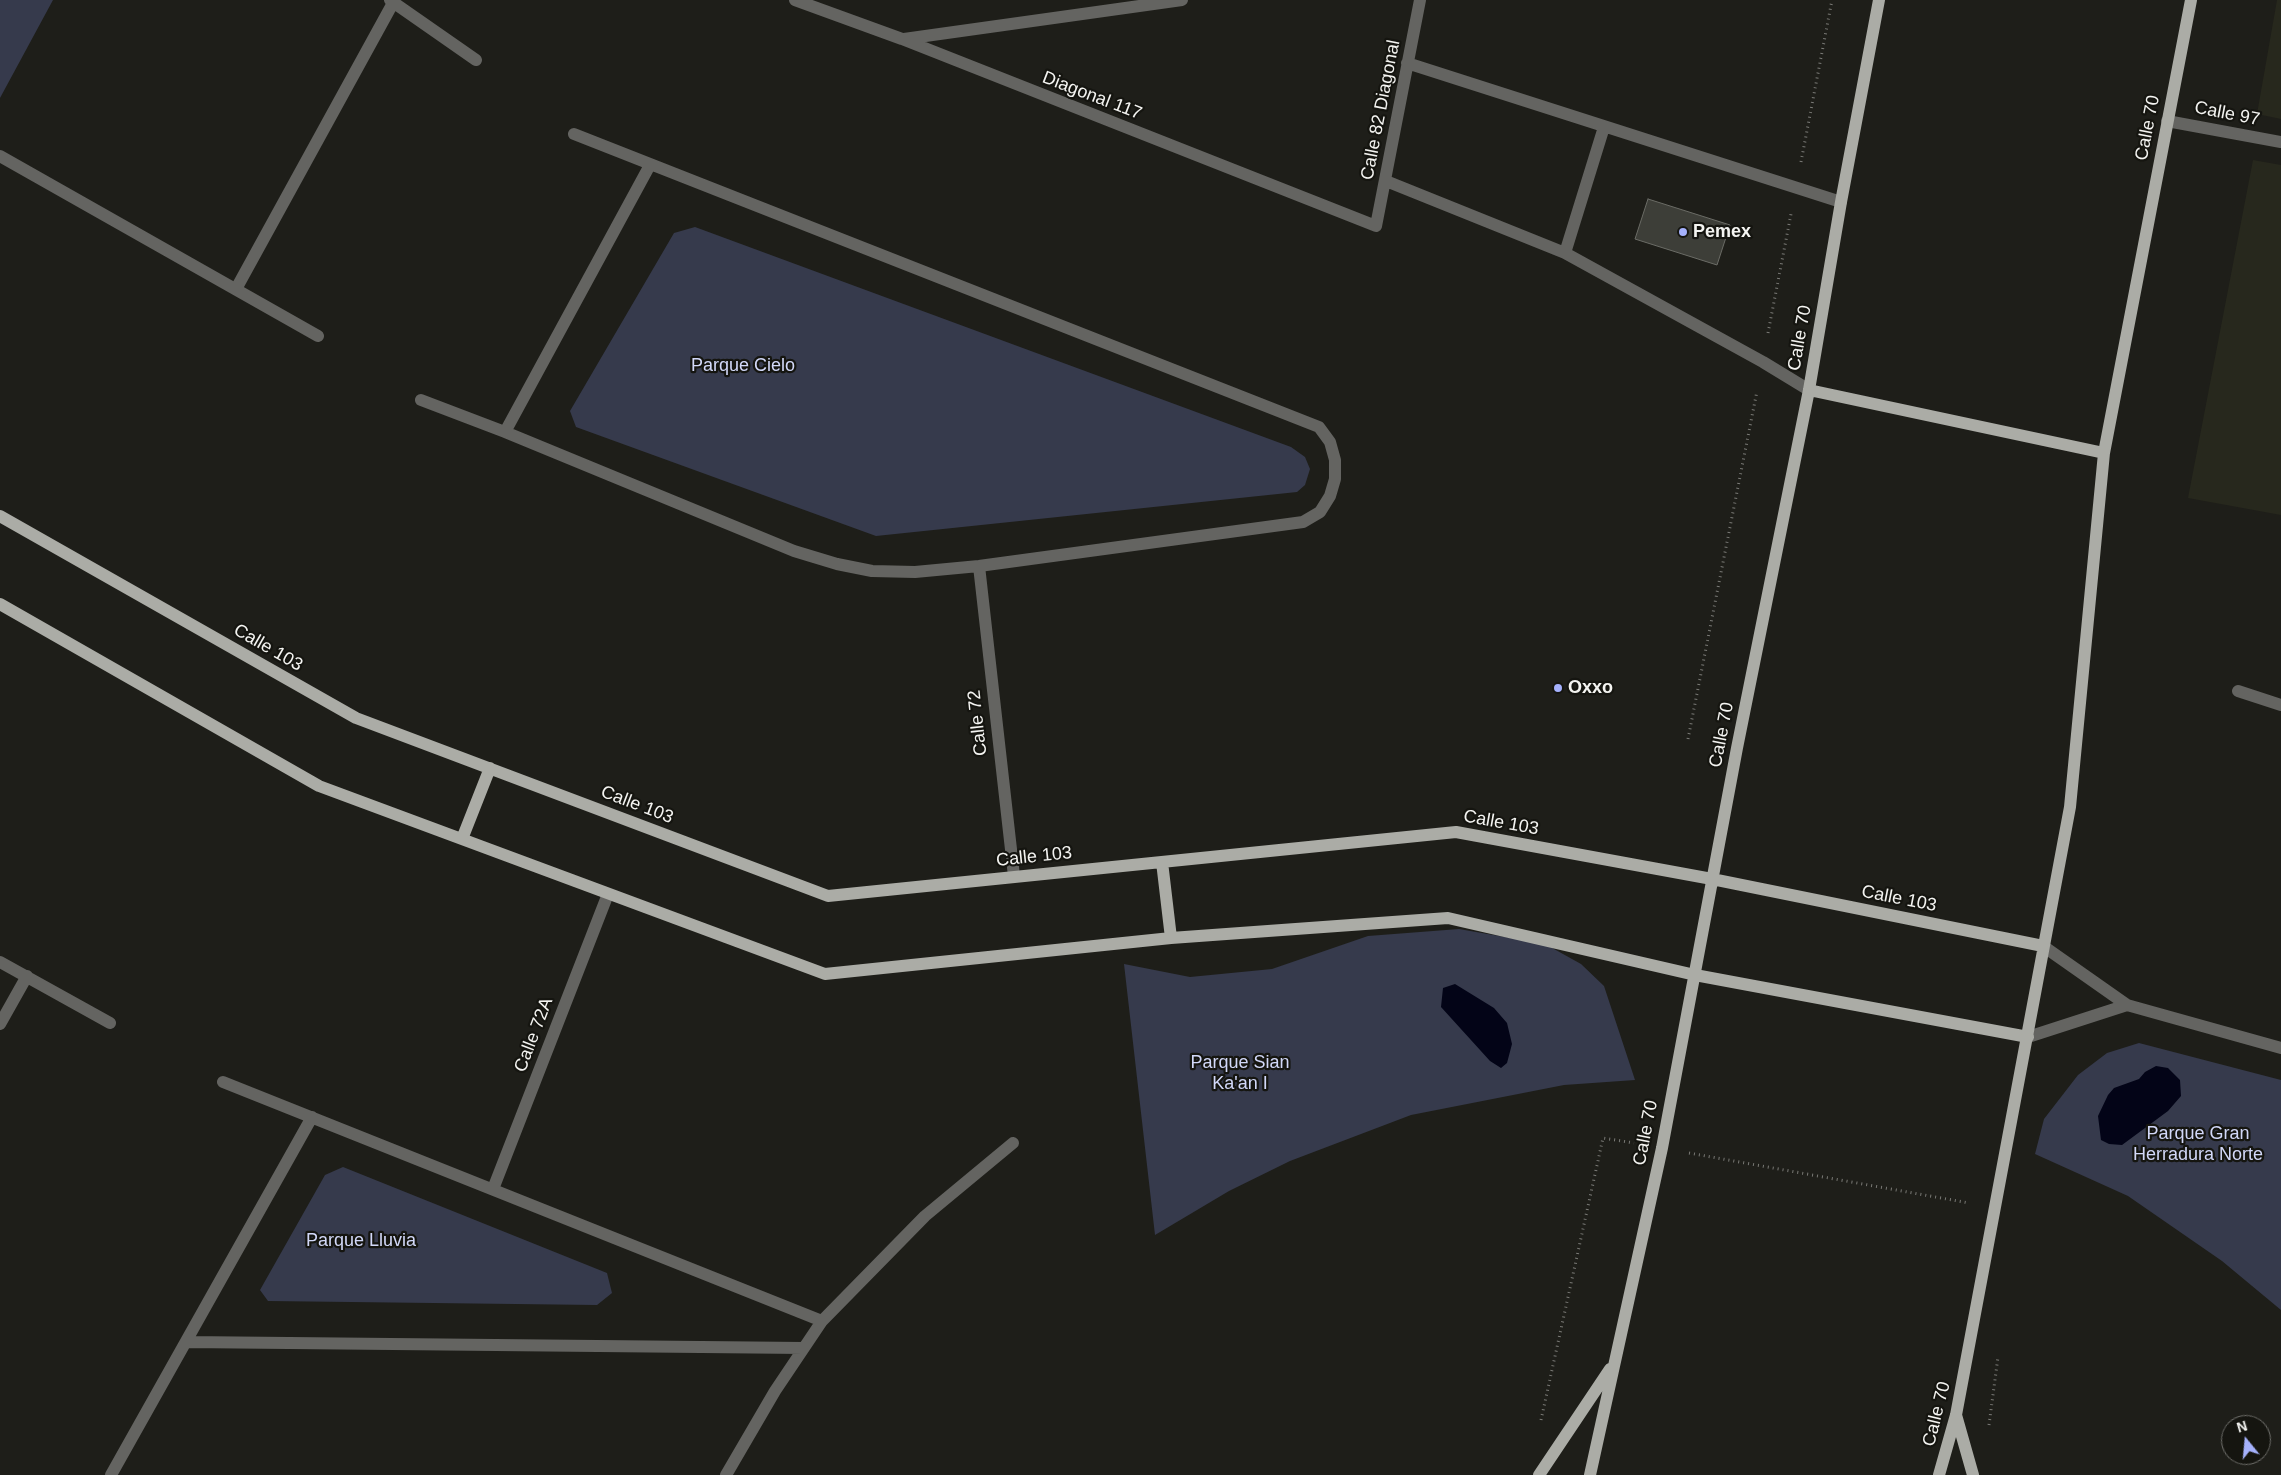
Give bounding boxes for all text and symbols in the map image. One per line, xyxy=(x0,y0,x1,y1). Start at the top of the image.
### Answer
street label: Calle 82 Diagonal xyxy=(1357,38,1405,182)
street label: Diagonal 117 xyxy=(1039,67,1145,125)
street label: Calle 70 xyxy=(2131,94,2165,162)
street label: Calle 97 xyxy=(2193,97,2261,131)
place label: Pemex xyxy=(1693,221,1751,243)
marker: Pemex xyxy=(1677,226,1689,238)
street label: Calle 70 xyxy=(1784,304,1816,372)
park label: Parque Cielo xyxy=(691,355,795,377)
street label: Calle 103 xyxy=(230,620,306,676)
place label: Oxxo xyxy=(1568,677,1613,699)
marker: Oxxo xyxy=(1552,682,1564,694)
street label: Calle 72 xyxy=(964,689,992,757)
street label: Calle 70 xyxy=(1705,701,1739,769)
street label: Calle 103 xyxy=(598,781,676,829)
street label: Calle 103 xyxy=(1462,806,1540,840)
street label: Calle 103 xyxy=(995,842,1073,872)
street label: Calle 103 xyxy=(1860,881,1938,917)
street label: Calle 72A xyxy=(510,995,558,1075)
park label: Parque Sian Ka'an I xyxy=(1190,1052,1290,1094)
street label: Calle 70 xyxy=(1629,1099,1663,1167)
park label: Parque Gran Herradura Norte xyxy=(2133,1123,2263,1166)
park label: Parque Lluvia xyxy=(306,1230,416,1252)
street label: Calle 70 xyxy=(1919,1379,1955,1449)
north arrow xyxy=(2221,1415,2271,1465)
text: N xyxy=(2235,1417,2249,1436)

